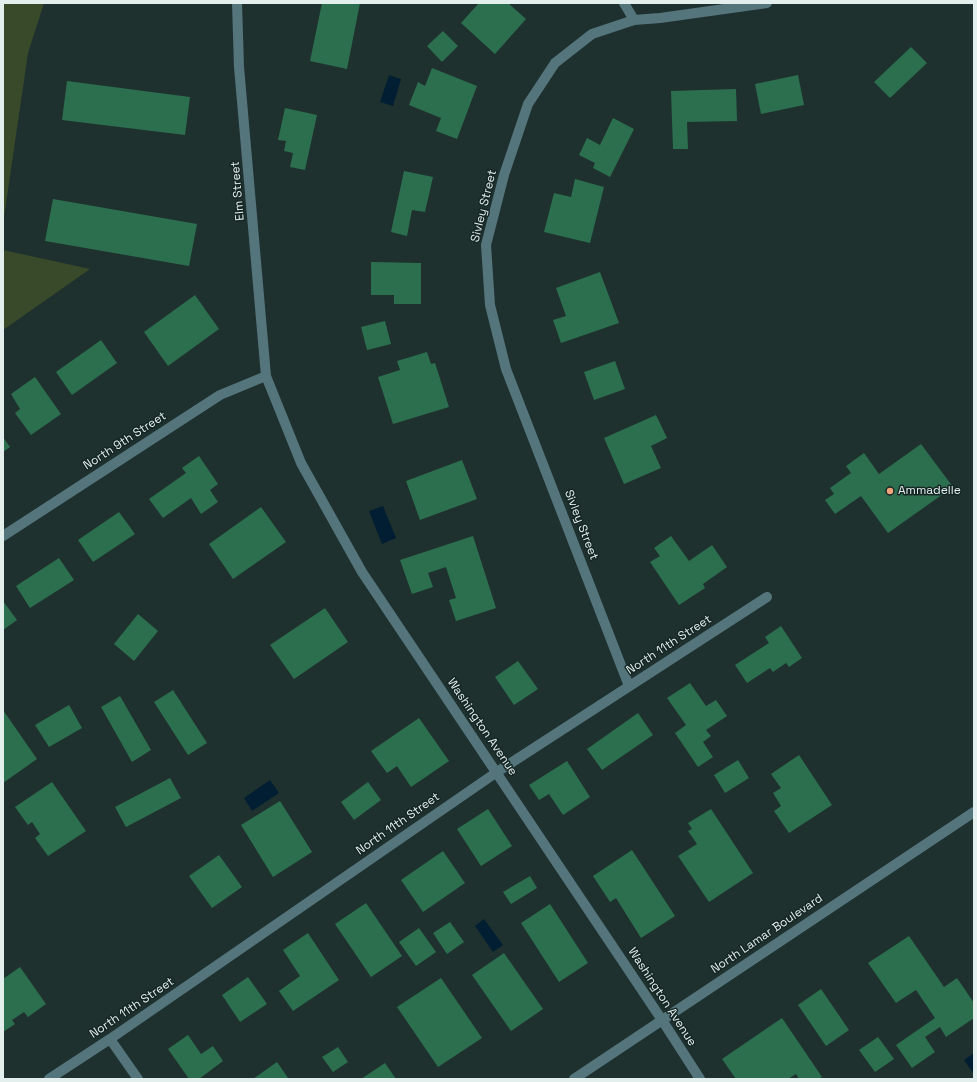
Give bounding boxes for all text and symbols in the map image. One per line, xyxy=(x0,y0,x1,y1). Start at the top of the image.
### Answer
street label: Elm Street xyxy=(228,161,248,221)
street label: Sivley Street xyxy=(468,168,500,244)
street label: North 9th Street xyxy=(81,409,169,473)
place label: Ammadelle xyxy=(898,484,961,498)
marker: Ammadelle xyxy=(885,486,895,496)
street label: Sivley Street xyxy=(561,488,601,562)
street label: North 11th Street xyxy=(624,612,714,678)
street label: Washington Avenue xyxy=(444,676,520,778)
street label: North 11th Street xyxy=(354,790,442,858)
street label: North Lamar Boulevard xyxy=(708,891,826,977)
street label: Washington Avenue xyxy=(625,945,699,1049)
street label: North 11th Street xyxy=(87,974,177,1042)

